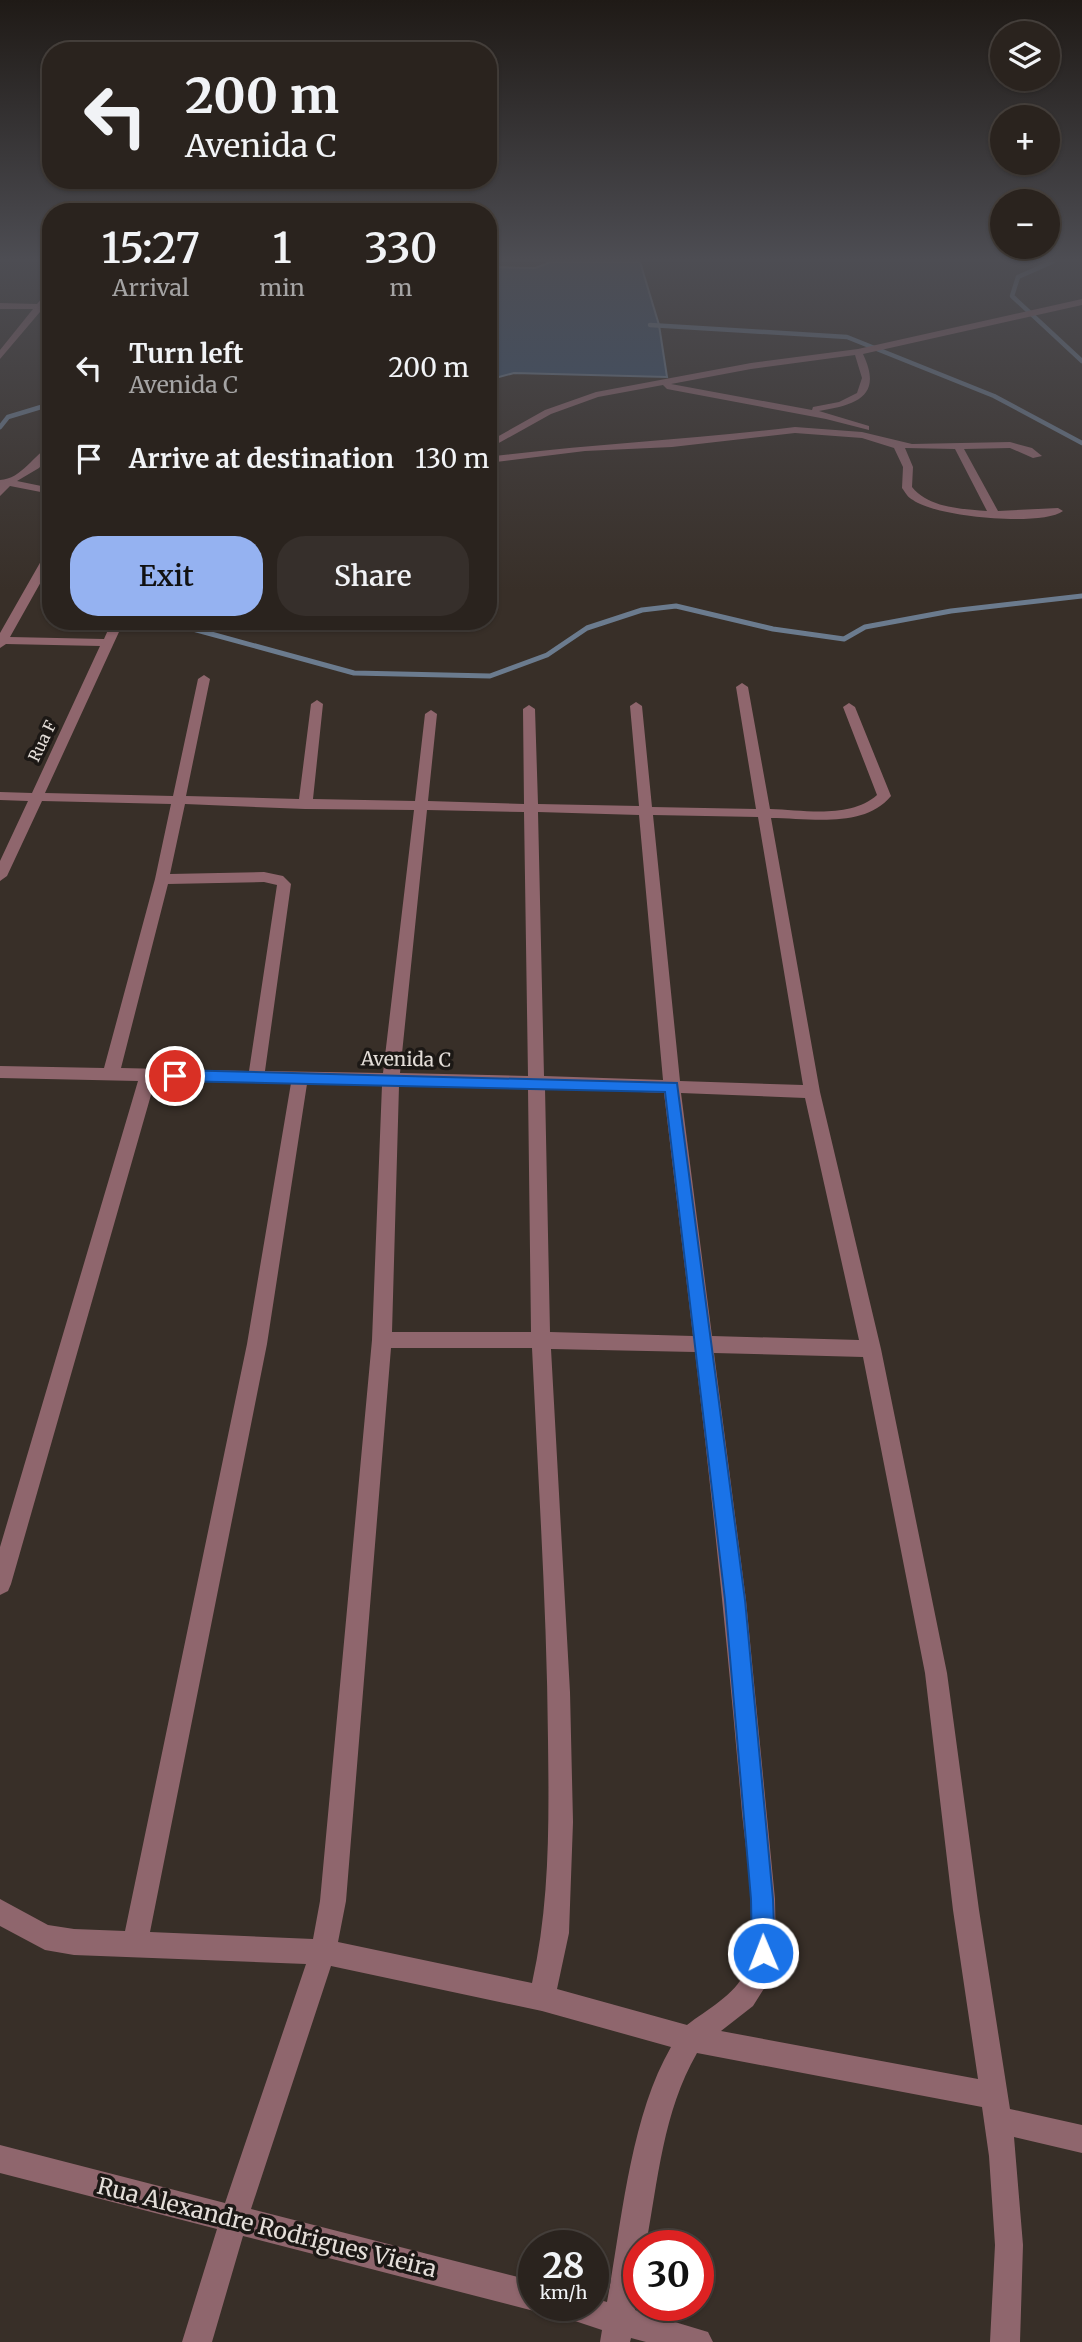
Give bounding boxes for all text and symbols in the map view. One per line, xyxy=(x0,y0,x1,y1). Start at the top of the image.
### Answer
map controls xyxy=(990,21,1060,259)
button: layers xyxy=(990,21,1060,91)
text: 200 m xyxy=(185,65,339,126)
icon: left xyxy=(70,70,161,161)
button: + xyxy=(990,105,1060,175)
text: Avenida C xyxy=(185,126,337,166)
button: − xyxy=(990,189,1060,259)
text: 15:27 xyxy=(101,222,200,274)
text: 1 xyxy=(273,222,292,274)
text: 330 xyxy=(364,222,437,274)
text: Arrival xyxy=(112,273,189,302)
text: min xyxy=(259,273,305,302)
text: m xyxy=(389,273,412,302)
text: Turn left xyxy=(129,337,243,370)
icon: left xyxy=(70,349,108,387)
text: 200 m xyxy=(388,351,469,384)
text: Avenida C xyxy=(129,370,238,399)
icon: arrive xyxy=(70,440,108,478)
text: Arrive at destination xyxy=(129,442,394,475)
text: 130 m xyxy=(415,442,489,475)
button: Exit xyxy=(70,536,263,616)
button: Share xyxy=(277,536,469,616)
street label: Rua F xyxy=(24,717,61,765)
pin xyxy=(145,1046,205,1106)
street label: Avenida C xyxy=(360,1046,451,1072)
icon: arrive xyxy=(156,1057,194,1095)
position arrow xyxy=(726,1916,800,1990)
street label: Rua Alexandre Rodrigues Vieira xyxy=(94,2171,440,2283)
speed limit sign: 30 xyxy=(623,2230,714,2321)
text: 28 xyxy=(542,2244,585,2288)
text: km/h xyxy=(540,2281,587,2304)

